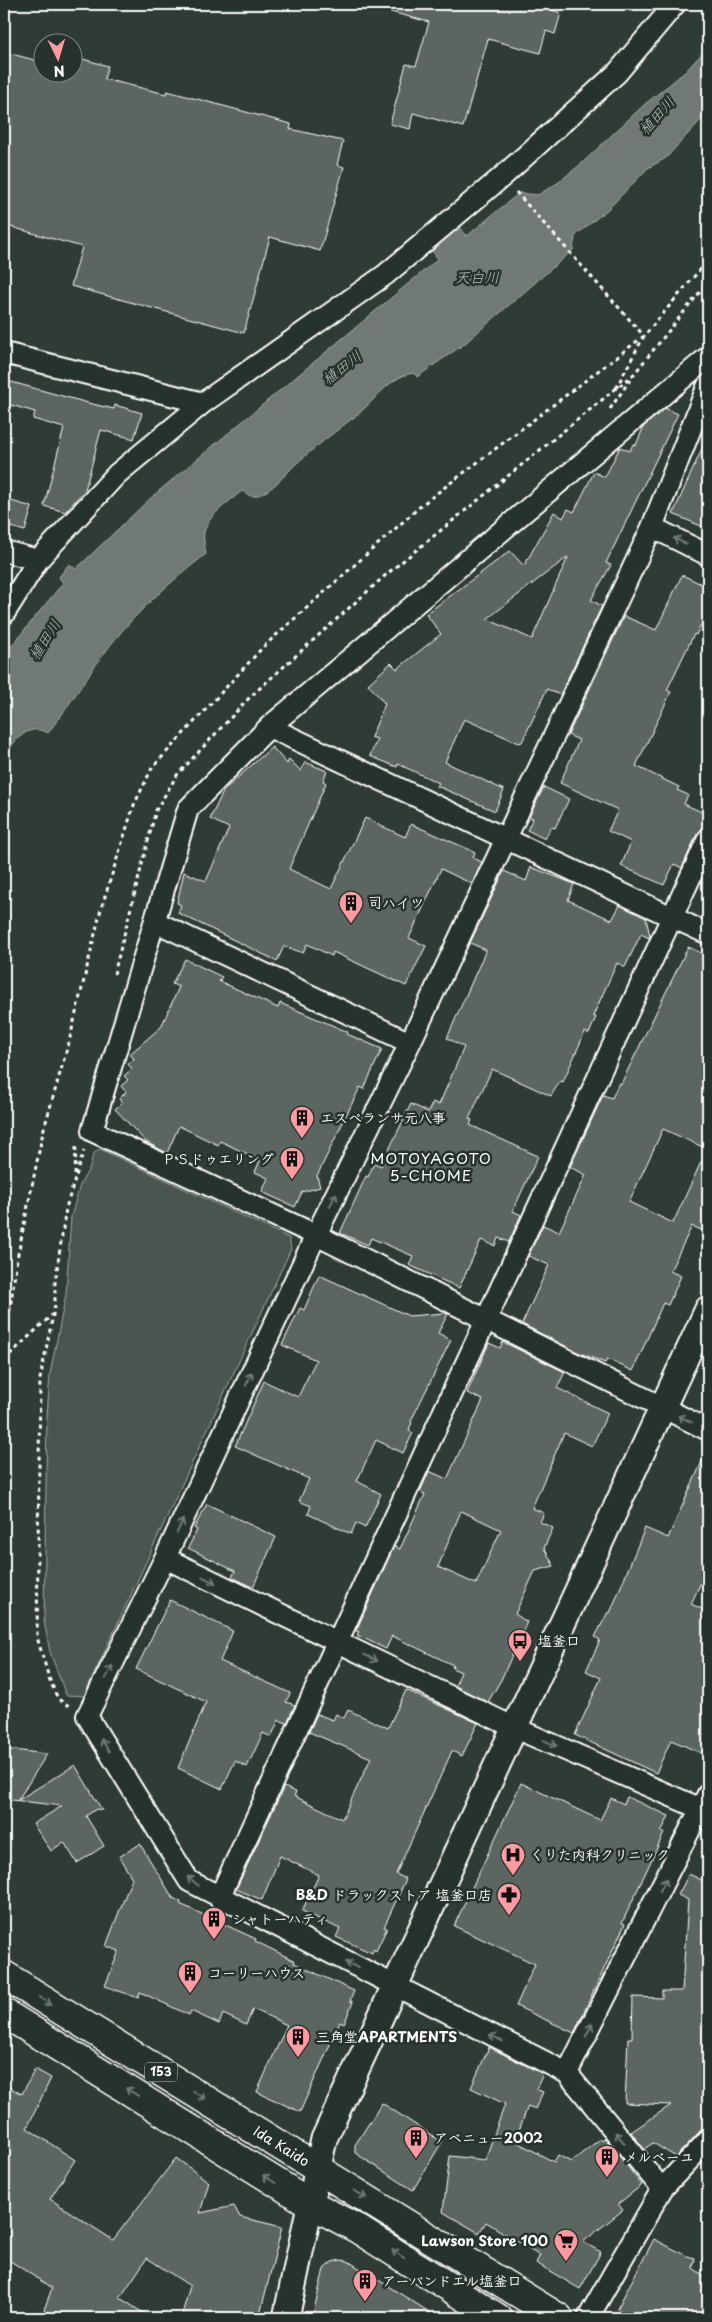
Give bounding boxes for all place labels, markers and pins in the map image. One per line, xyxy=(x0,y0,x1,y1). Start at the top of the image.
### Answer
building icon: 司ハイツ xyxy=(338,890,364,924)
place label: 司ハイツ xyxy=(368,892,424,913)
building icon: エスペランサ元八事 xyxy=(289,1105,315,1139)
place label: エスペランサ元八事 xyxy=(320,1107,446,1128)
building icon: ＰＳドゥエリング xyxy=(279,1146,305,1180)
place label: ＰＳドゥエリング xyxy=(162,1148,274,1169)
bus stop icon: 塩釜口 xyxy=(507,1628,533,1662)
place label: 塩釜口 xyxy=(538,1630,580,1651)
hospital icon: くりた内科クリニック xyxy=(500,1842,526,1876)
place label: くりた内科クリニック xyxy=(530,1844,670,1865)
pharmacy icon: B&D ドラックストア 塩釜口店 xyxy=(496,1882,522,1916)
place label: B&D ドラックストア 塩釜口店 xyxy=(296,1884,492,1905)
building icon: シャトーハティ xyxy=(201,1906,227,1940)
place label: シャトーハティ xyxy=(232,1908,329,1929)
building icon: コーリーハウス xyxy=(177,1960,203,1994)
place label: コーリーハウス xyxy=(208,1962,305,1983)
building icon: 三角堂APARTMENTS xyxy=(285,2024,311,2058)
place label: 三角堂APARTMENTS xyxy=(316,2026,457,2047)
building icon: アベニュー2002 xyxy=(403,2125,429,2159)
place label: アベニュー2002 xyxy=(434,2127,543,2148)
building icon: メルベーユ xyxy=(594,2144,620,2178)
place label: メルベーユ xyxy=(624,2146,694,2167)
supermarket icon: Lawson Store 100 xyxy=(553,2228,579,2262)
place label: Lawson Store 100 xyxy=(421,2230,548,2251)
building icon: アーバンドエル塩釜口 xyxy=(352,2268,378,2302)
place label: アーバンドエル塩釜口 xyxy=(382,2270,521,2291)

